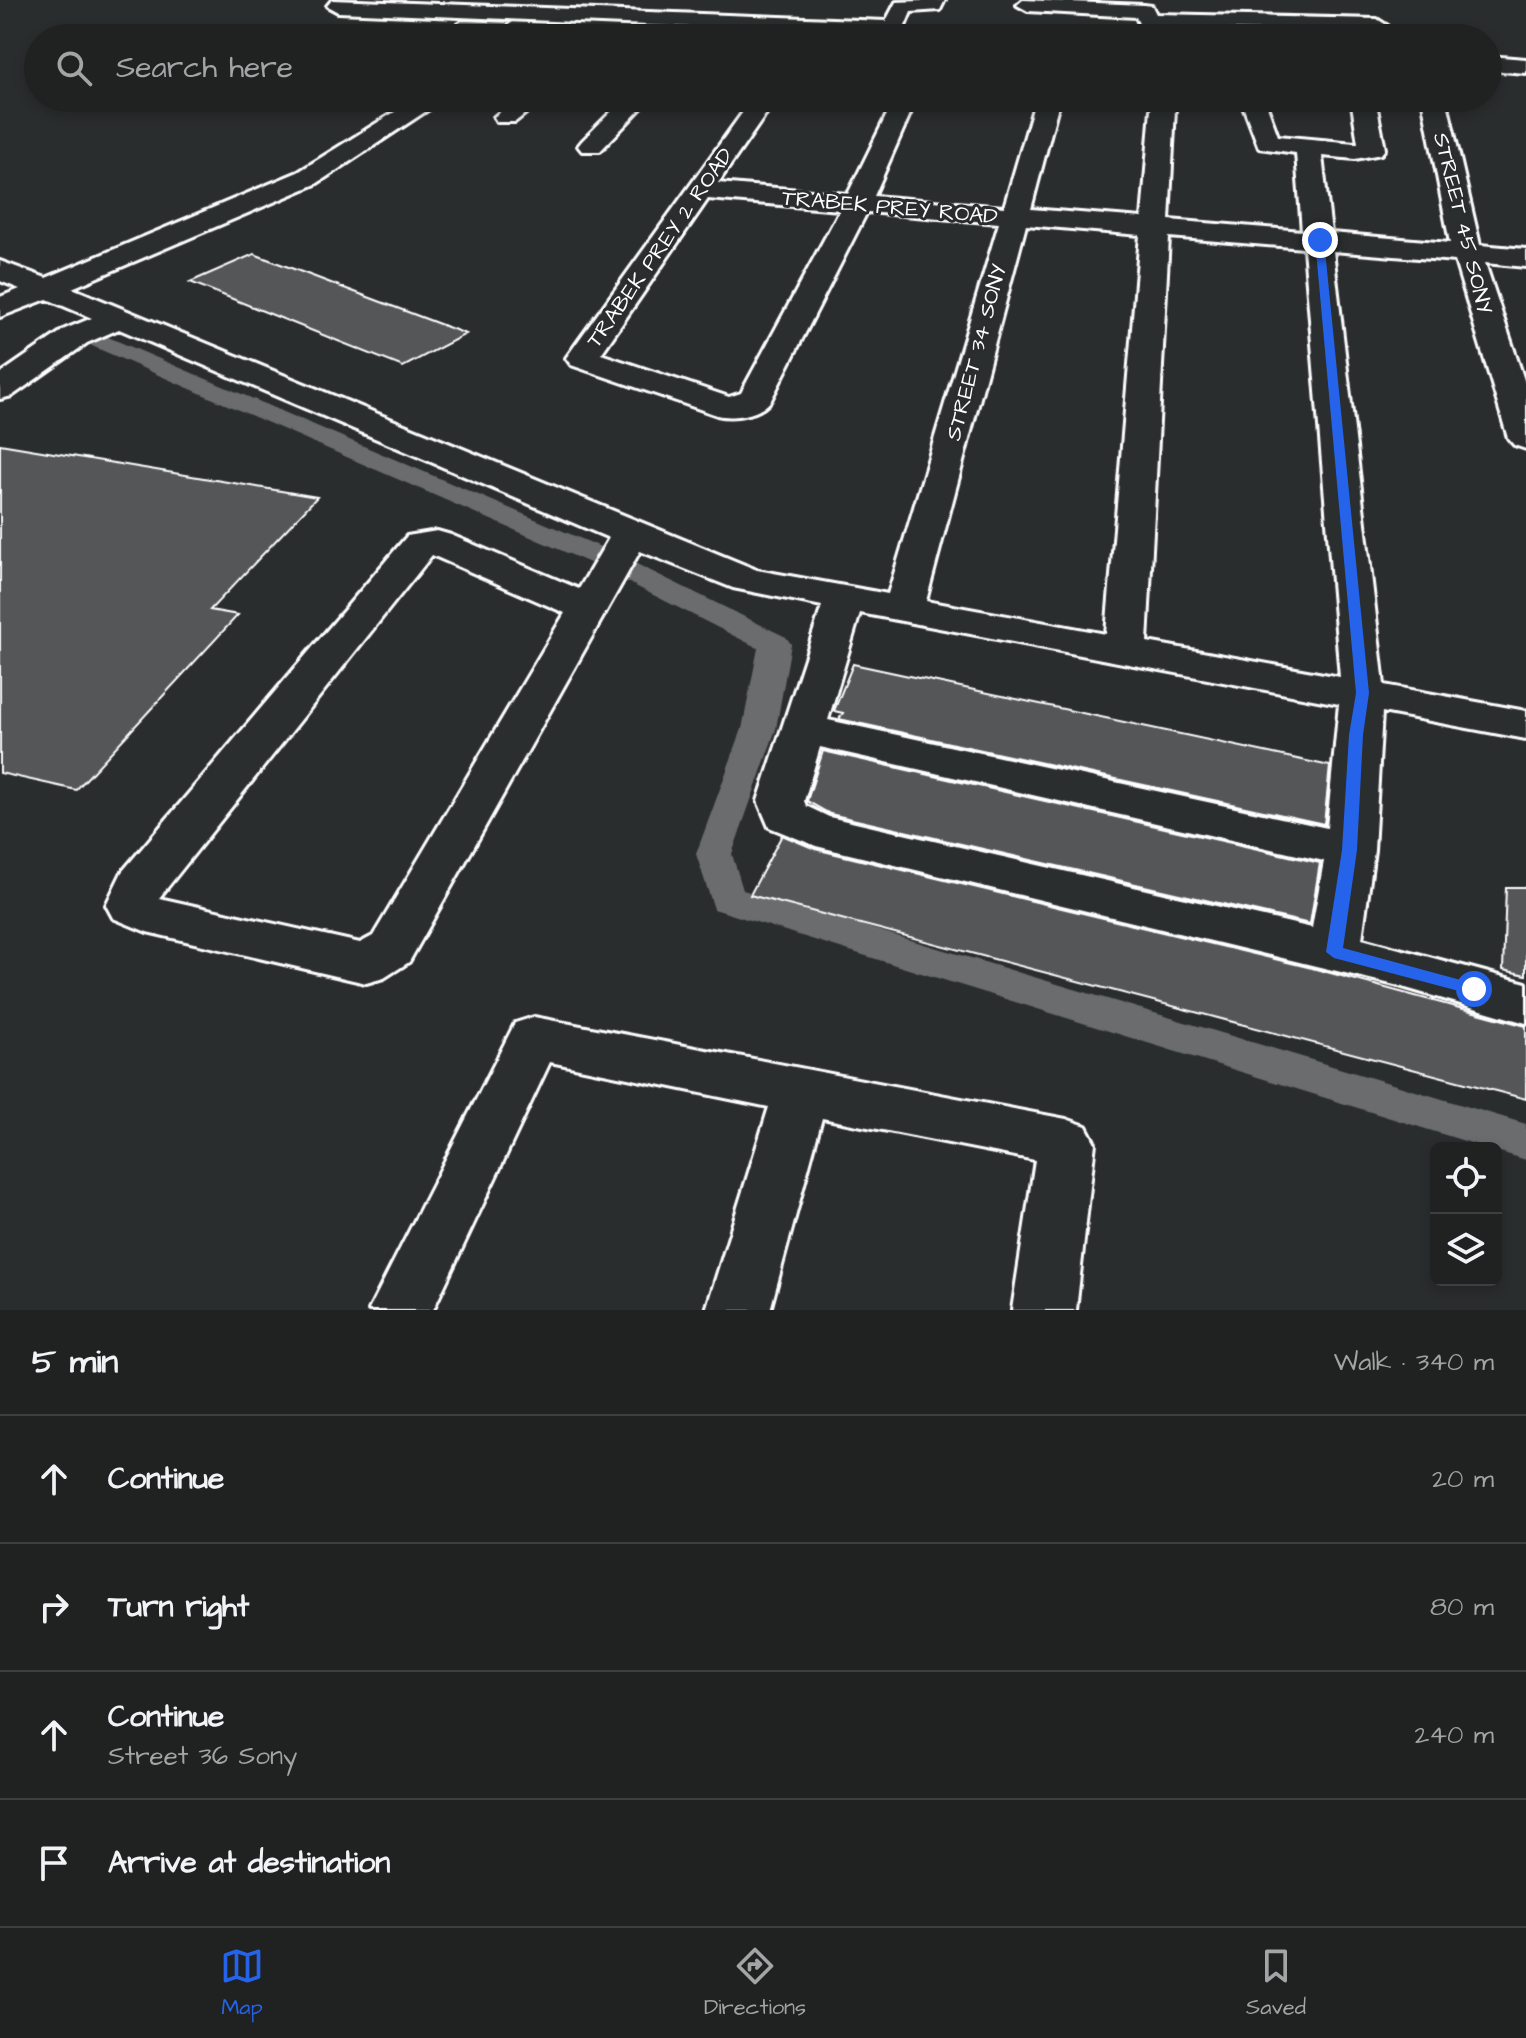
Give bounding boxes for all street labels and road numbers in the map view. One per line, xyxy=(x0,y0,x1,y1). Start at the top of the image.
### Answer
street label: STREET 45 SONY xyxy=(1425,129,1500,318)
street label: TRABEK PREY 2 ROAD xyxy=(579,142,741,354)
street label: TRABEK PREY ROAD xyxy=(781,183,999,232)
street label: STREET 34 SONY xyxy=(938,260,1015,444)

